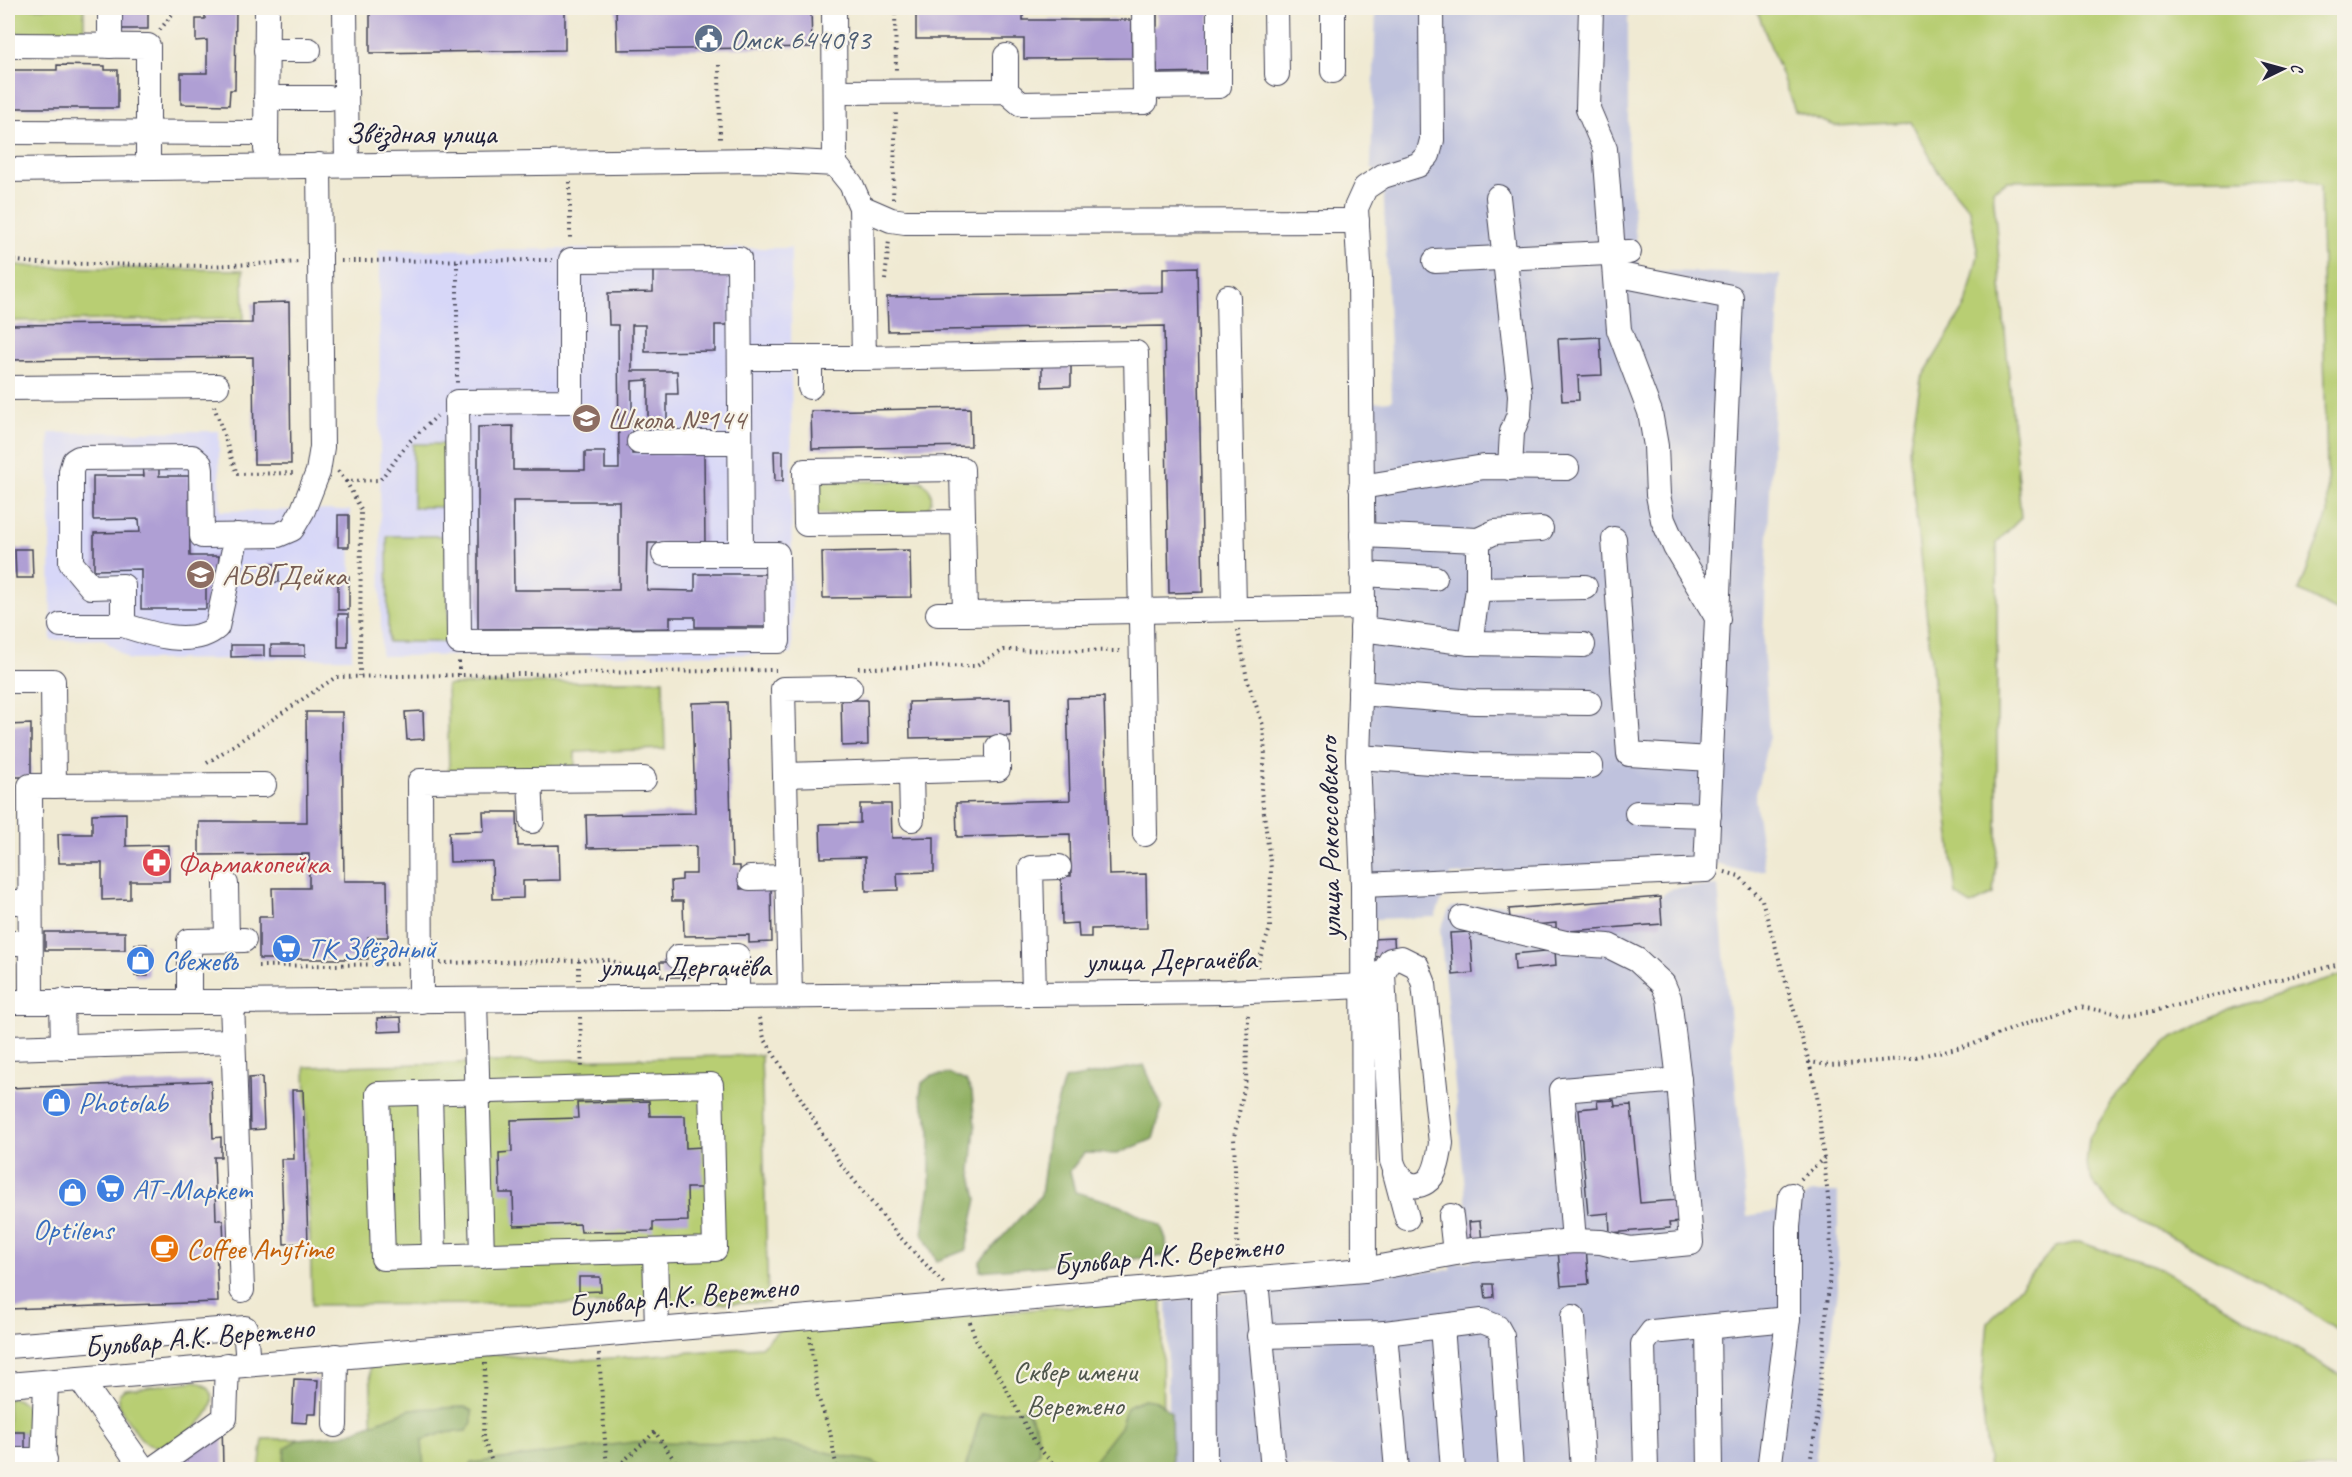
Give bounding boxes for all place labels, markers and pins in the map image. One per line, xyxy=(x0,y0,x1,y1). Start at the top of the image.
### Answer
place label: Омск 644093 xyxy=(730,20,873,58)
public building icon: Омск 644093 xyxy=(693,23,725,55)
place label: Школа №144 xyxy=(607,400,748,438)
school or university icon: Школа №144 xyxy=(570,403,602,435)
place label: АБВГДейка xyxy=(222,556,349,594)
school or university icon: АБВГДейка xyxy=(185,559,217,591)
place label: Фармакопейка xyxy=(177,844,331,882)
pharmacy icon: Фармакопейка xyxy=(140,847,172,879)
place label: ТК Звёздный xyxy=(307,929,438,967)
supermarket icon: ТК Звёздный xyxy=(270,932,302,964)
place label: Свежевъ xyxy=(162,941,240,979)
shop icon: Свежевъ xyxy=(125,944,157,976)
place label: Photolab xyxy=(78,1083,170,1121)
shop icon: Photolab xyxy=(41,1086,73,1118)
place label: АТ-Маркет xyxy=(132,1170,254,1208)
supermarket icon: АТ-Маркет xyxy=(95,1173,127,1205)
shop icon: Optilens xyxy=(57,1176,89,1208)
place label: Optilens xyxy=(33,1210,116,1248)
place label: Coffee Anytime xyxy=(186,1229,335,1267)
cafe icon: Coffee Anytime xyxy=(149,1232,181,1264)

